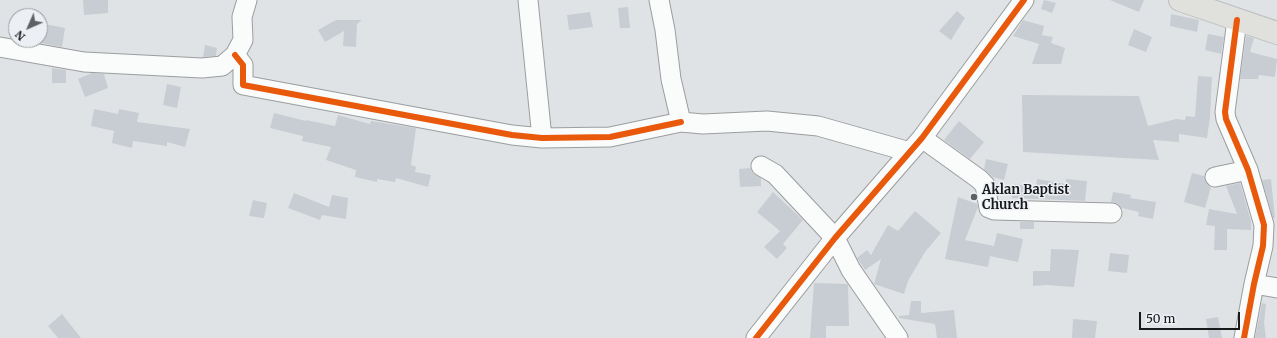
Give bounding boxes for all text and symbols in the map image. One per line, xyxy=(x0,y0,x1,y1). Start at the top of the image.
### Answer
north arrow xyxy=(8,8,48,48)
text: N xyxy=(12,28,28,44)
place label: Aklan Baptist Church xyxy=(982,182,1070,213)
marker: Aklan Baptist Church xyxy=(969,192,979,202)
scale bar xyxy=(1141,304,1242,330)
text: 50 m xyxy=(1146,311,1175,326)

